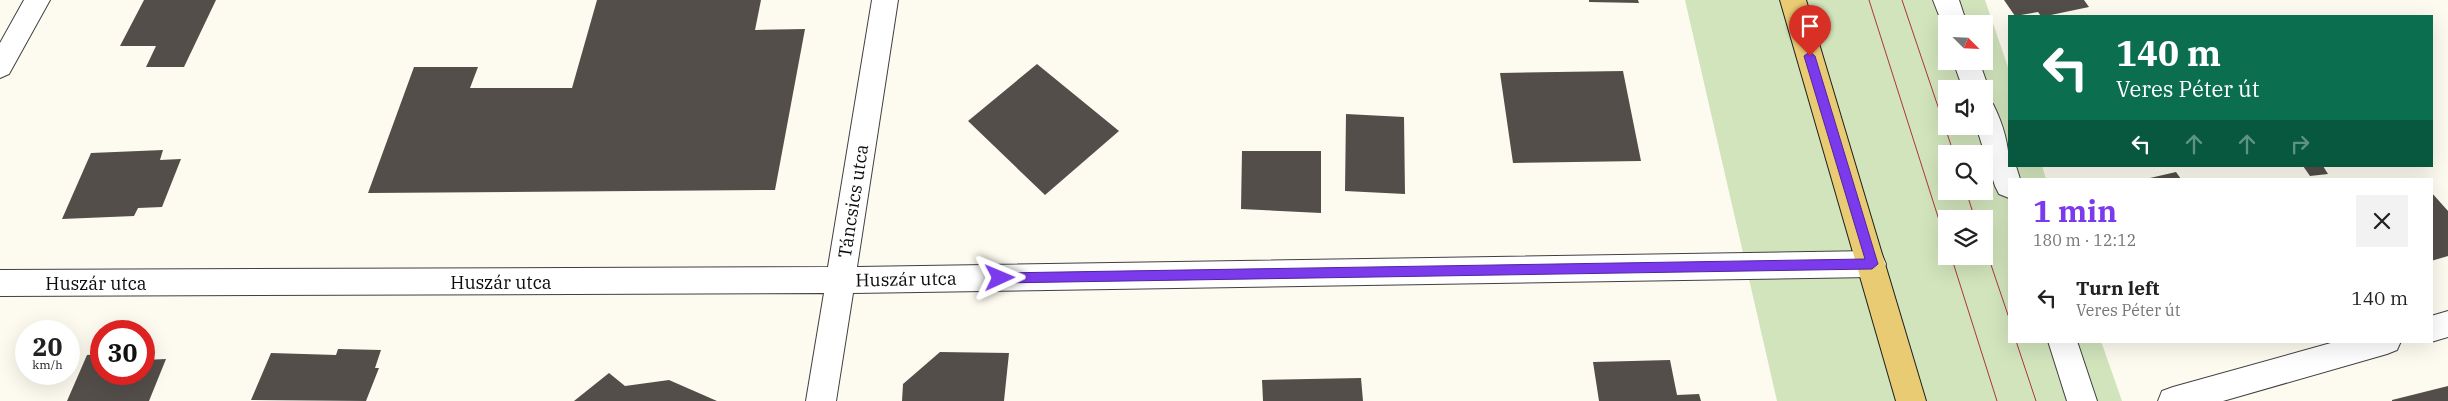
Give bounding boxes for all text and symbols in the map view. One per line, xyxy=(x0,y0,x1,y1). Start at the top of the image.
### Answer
pin xyxy=(1789,5,1831,56)
icon: arrive xyxy=(1796,12,1824,40)
north arrow xyxy=(1938,15,1992,70)
map controls xyxy=(1938,15,1993,265)
text: 140 m xyxy=(2116,30,2221,76)
icon: left xyxy=(2033,35,2098,100)
text: Veres Péter út xyxy=(2116,74,2259,103)
button: sound xyxy=(1938,80,1993,135)
icon: left xyxy=(2127,130,2155,158)
icon: ahead xyxy=(2180,130,2208,158)
icon: ahead xyxy=(2233,130,2261,158)
icon: right xyxy=(2286,130,2314,158)
street label: Táncsics utca xyxy=(833,142,873,260)
button: search xyxy=(1938,145,1993,200)
text: 1 min xyxy=(2033,191,2117,230)
button: close xyxy=(2356,195,2408,247)
button: layers xyxy=(1938,210,1993,265)
text: 180 m · 12:12 xyxy=(2033,230,2136,250)
position arrow xyxy=(973,251,1025,303)
street label: Huszár utca xyxy=(855,267,957,291)
street label: Huszár utca xyxy=(450,271,552,294)
street label: Huszár utca xyxy=(45,272,147,295)
text: Turn left xyxy=(2076,276,2159,300)
icon: left xyxy=(2033,284,2061,312)
text: 140 m xyxy=(2351,286,2408,310)
text: Veres Péter út xyxy=(2076,300,2180,320)
speed limit sign: 30 xyxy=(90,320,155,385)
text: 20 xyxy=(32,330,63,363)
text: km/h xyxy=(32,357,63,372)

